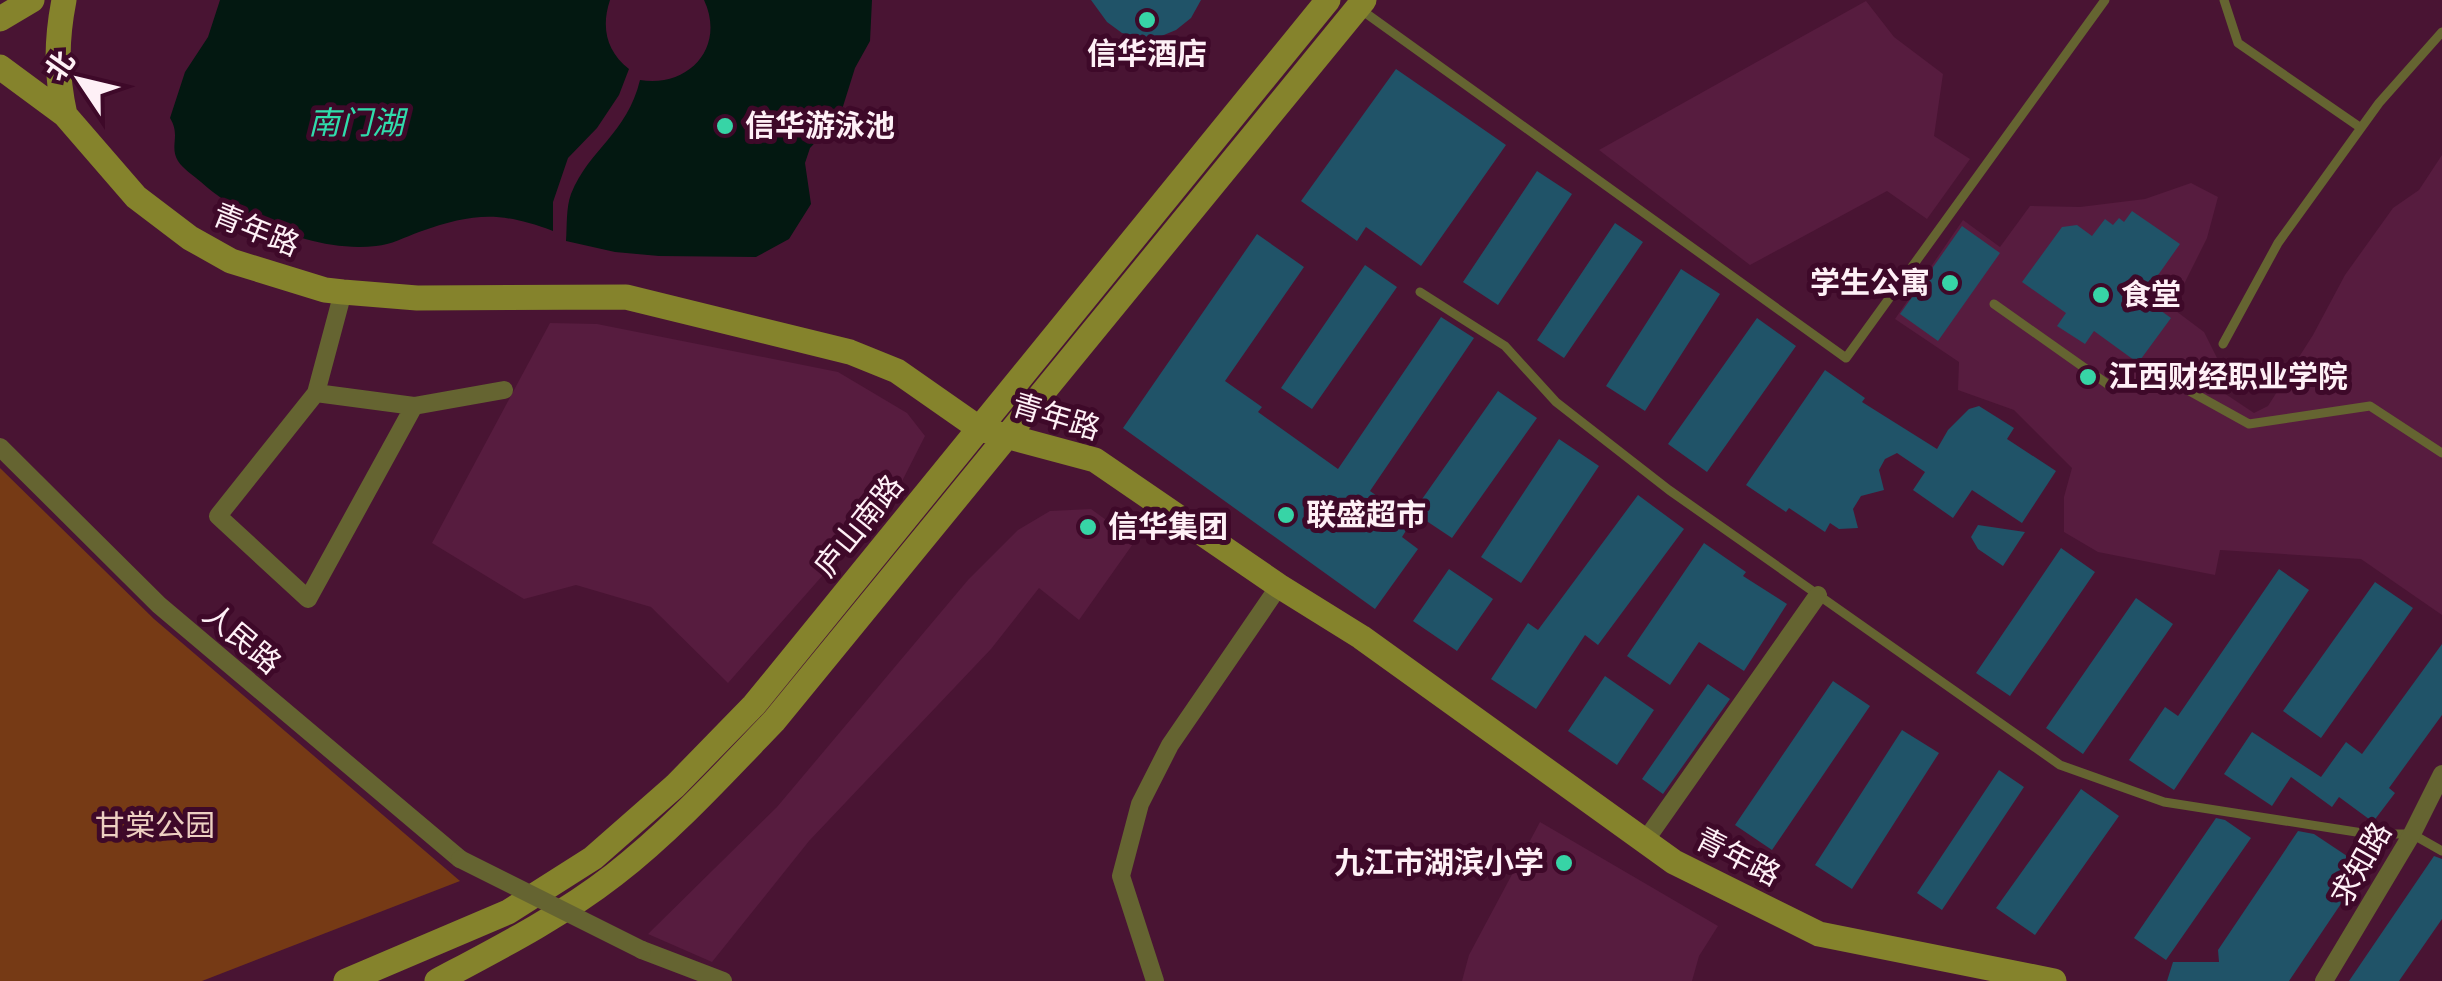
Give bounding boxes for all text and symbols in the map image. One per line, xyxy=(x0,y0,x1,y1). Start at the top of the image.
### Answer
marker: 信华酒店 xyxy=(1136,9,1158,31)
north arrow xyxy=(30,30,130,130)
place label: 信华酒店 xyxy=(1087,32,1207,73)
text: 北 xyxy=(35,43,82,87)
water label: 南门湖 xyxy=(308,100,409,143)
place label: 信华游泳池 xyxy=(745,104,895,145)
marker: 信华游泳池 xyxy=(714,115,736,137)
street label: 青年路 xyxy=(207,193,306,264)
place label: 学生公寓 xyxy=(1810,261,1930,302)
marker: 学生公寓 xyxy=(1939,272,1961,294)
place label: 食堂 xyxy=(2121,273,2181,314)
marker: 食堂 xyxy=(2090,284,2112,306)
place label: 江西财经职业学院 xyxy=(2108,355,2348,396)
marker: 江西财经职业学院 xyxy=(2077,366,2099,388)
street label: 青年路 xyxy=(1007,383,1105,448)
street label: 庐山南路 xyxy=(804,466,912,585)
place label: 联盛超市 xyxy=(1306,493,1426,534)
marker: 联盛超市 xyxy=(1275,504,1297,526)
place label: 信华集团 xyxy=(1108,505,1228,546)
marker: 信华集团 xyxy=(1077,516,1099,538)
street label: 人民路 xyxy=(195,593,291,682)
park label: 甘棠公园 xyxy=(95,804,215,845)
street label: 求知路 xyxy=(2319,814,2400,912)
street label: 青年路 xyxy=(1689,817,1788,894)
place label: 九江市湖滨小学 xyxy=(1334,841,1544,882)
marker: 九江市湖滨小学 xyxy=(1553,852,1575,874)

